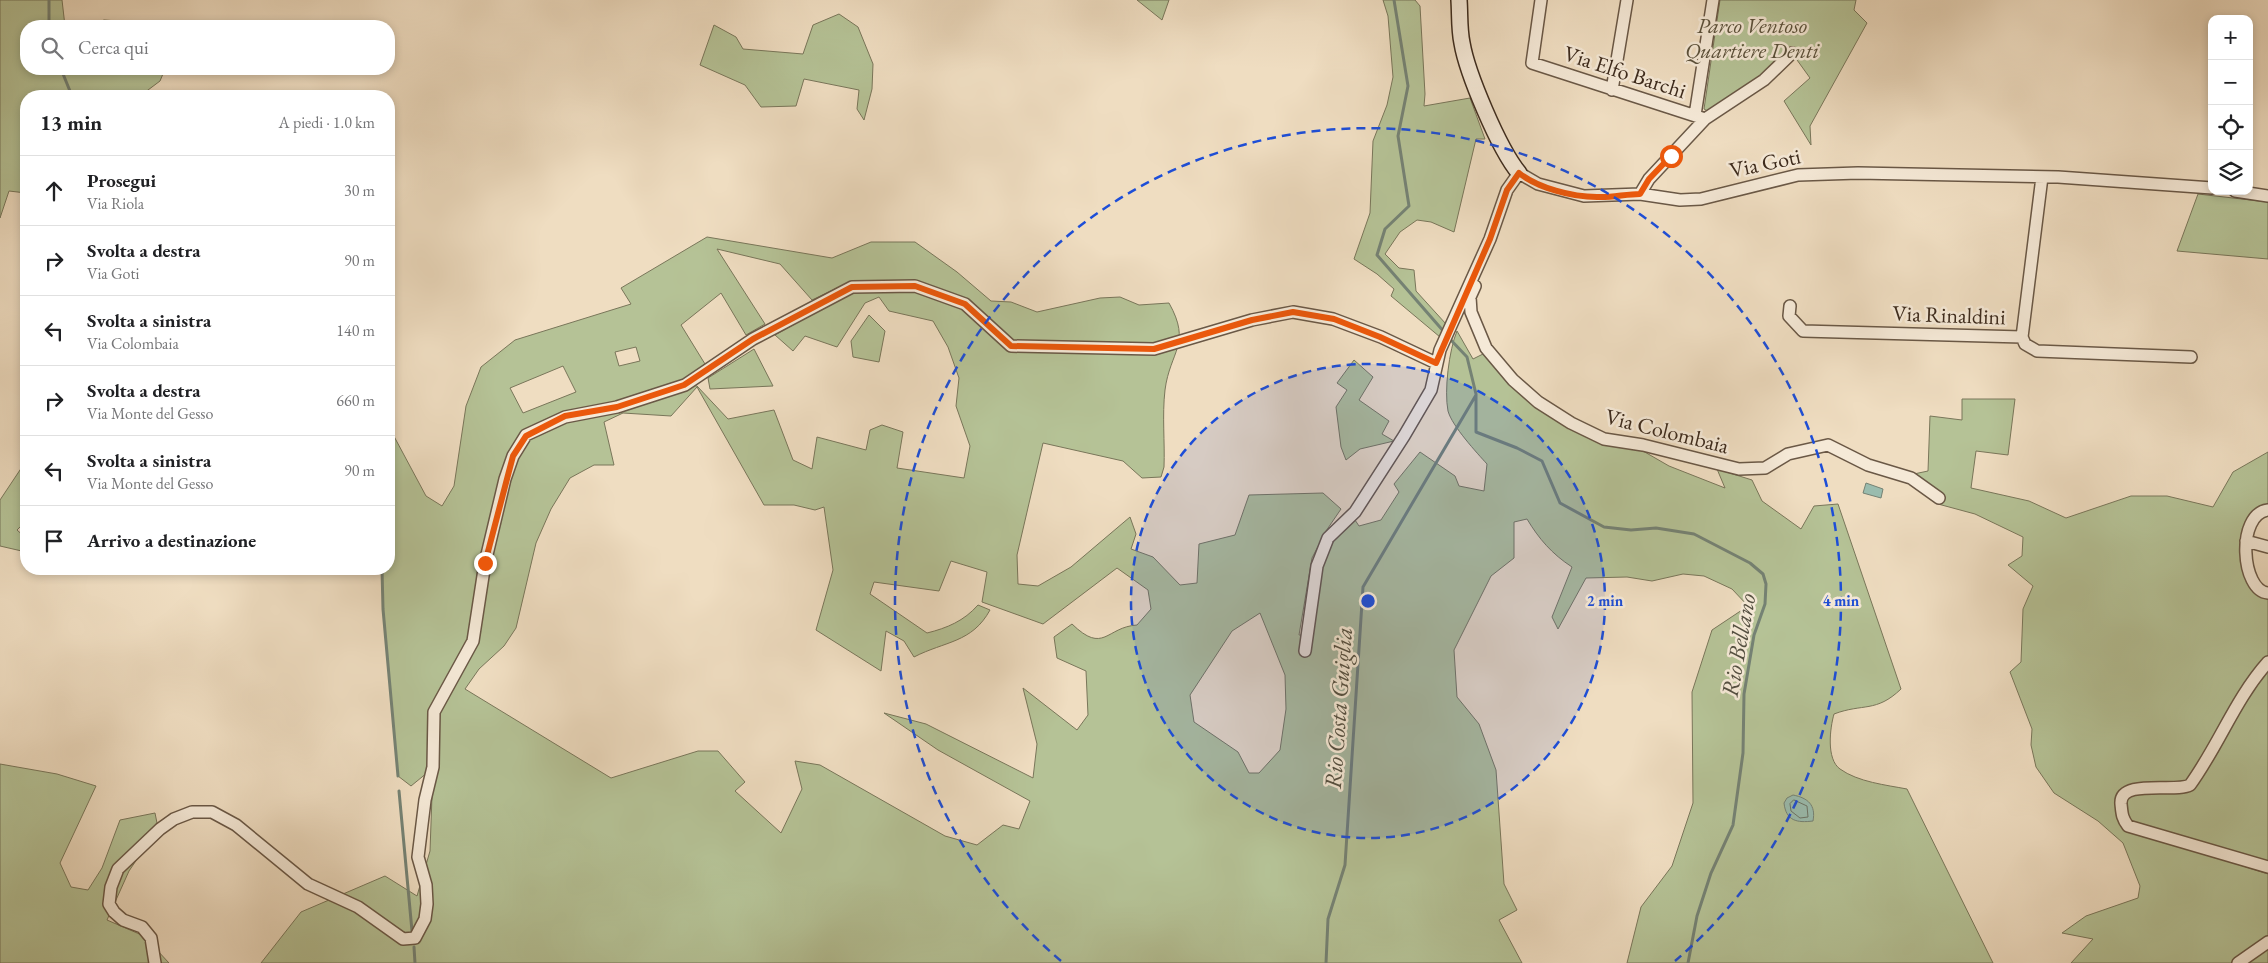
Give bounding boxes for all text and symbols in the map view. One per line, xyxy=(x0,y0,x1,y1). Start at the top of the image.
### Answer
park label: Parco Ventoso Quartiere Denti xyxy=(1685,11,1820,65)
map controls xyxy=(2208,15,2253,195)
button: + xyxy=(2208,15,2253,60)
search box xyxy=(20,20,395,75)
icon: search xyxy=(38,34,66,62)
text: Cerca qui xyxy=(78,35,149,60)
street label: Via Elfo Barchi xyxy=(1560,39,1690,105)
button: − xyxy=(2208,60,2253,105)
button: locate xyxy=(2208,105,2253,150)
text: 13 min xyxy=(40,109,102,136)
text: A piedi · 1.0 km xyxy=(279,112,375,133)
street label: Via Goti xyxy=(1727,141,1803,185)
route start xyxy=(1660,145,1683,168)
button: layers xyxy=(2208,150,2253,195)
text: Prosegui xyxy=(87,168,156,193)
icon: ahead xyxy=(40,177,68,205)
text: 30 m xyxy=(344,180,375,201)
text: Via Riola xyxy=(87,193,144,214)
text: Svolta a destra xyxy=(87,238,201,263)
icon: right xyxy=(40,247,68,275)
text: 90 m xyxy=(344,250,375,271)
text: Via Goti xyxy=(87,263,139,284)
street label: Via Rinaldini xyxy=(1892,299,2006,331)
text: Svolta a sinistra xyxy=(87,308,211,333)
icon: left xyxy=(40,317,68,345)
text: 140 m xyxy=(336,320,375,341)
text: Via Colombaia xyxy=(87,333,179,354)
text: Svolta a destra xyxy=(87,378,201,403)
icon: right xyxy=(40,387,68,415)
text: 660 m xyxy=(336,390,375,411)
street label: Via Colombaia xyxy=(1602,402,1732,460)
text: Via Monte del Gesso xyxy=(87,403,213,424)
text: Svolta a sinistra xyxy=(87,448,211,473)
icon: left xyxy=(40,457,68,485)
text: 90 m xyxy=(344,460,375,481)
text: Via Monte del Gesso xyxy=(87,473,213,494)
icon: arrive xyxy=(40,527,68,555)
text: Arrivo a destinazione xyxy=(87,528,256,553)
route end xyxy=(474,552,497,575)
text: 2 min xyxy=(1587,591,1624,610)
water label: Rio Bellano xyxy=(1714,591,1762,699)
text: 4 min xyxy=(1823,591,1860,610)
centre of rings xyxy=(1359,592,1377,610)
water label: Rio Costa Guiglia xyxy=(1317,626,1359,790)

